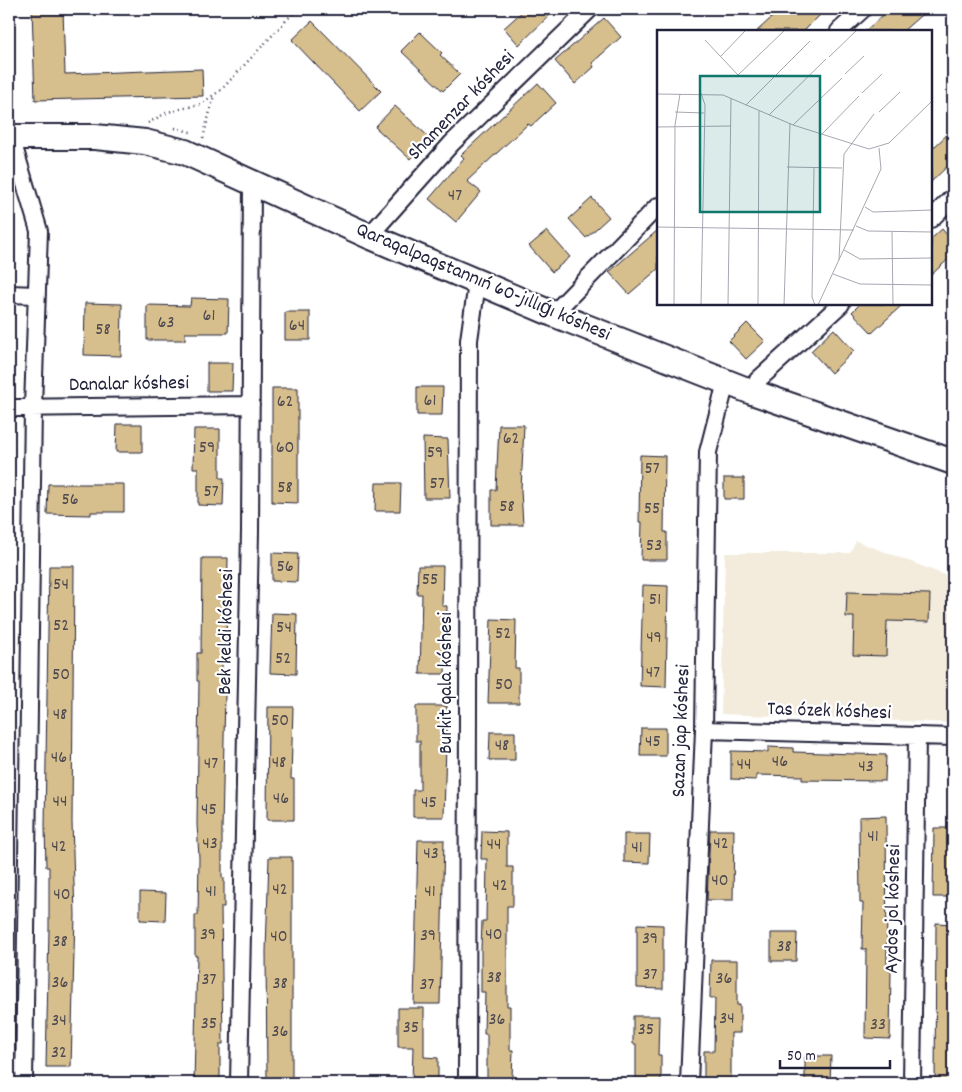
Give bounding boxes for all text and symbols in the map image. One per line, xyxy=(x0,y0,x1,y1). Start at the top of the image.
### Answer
inset map xyxy=(657,30,932,305)
street label: Shamenzar kóshesi xyxy=(402,44,522,167)
house number: 47 xyxy=(448,184,462,209)
street label: Qaraqalpaqstannıń 60-jıllıǵı kóshesi xyxy=(351,217,615,350)
house number: 61 xyxy=(203,304,215,329)
house number: 63 xyxy=(158,311,174,336)
house number: 64 xyxy=(289,314,305,339)
house number: 58 xyxy=(95,318,111,343)
street label: Danalar kóshesi xyxy=(69,370,190,400)
house number: 61 xyxy=(424,389,436,414)
house number: 62 xyxy=(277,390,293,415)
house number: 62 xyxy=(503,427,519,452)
house number: 59 xyxy=(199,436,215,461)
house number: 60 xyxy=(276,436,294,461)
house number: 59 xyxy=(427,441,443,466)
house number: 57 xyxy=(644,457,660,482)
house number: 57 xyxy=(429,472,445,497)
house number: 58 xyxy=(277,476,293,501)
house number: 57 xyxy=(203,480,219,505)
house number: 56 xyxy=(61,488,79,513)
house number: 58 xyxy=(499,495,515,520)
house number: 55 xyxy=(644,497,660,522)
house number: 53 xyxy=(646,534,662,559)
house number: 56 xyxy=(276,555,294,580)
street label: Bek keldi kóshesi xyxy=(212,568,242,695)
house number: 55 xyxy=(422,568,438,593)
house number: 54 xyxy=(53,573,69,598)
house number: 51 xyxy=(649,588,661,613)
street label: Burkit qala kóshesi xyxy=(433,612,461,754)
house number: 52 xyxy=(53,614,69,639)
house number: 54 xyxy=(276,616,292,641)
house number: 52 xyxy=(495,622,511,647)
house number: 49 xyxy=(646,626,662,651)
house number: 52 xyxy=(275,647,291,672)
house number: 47 xyxy=(646,661,660,686)
house number: 50 xyxy=(52,663,70,688)
street label: Sazan jap kóshesi xyxy=(666,664,698,798)
house number: 50 xyxy=(495,673,513,698)
street label: Tas ózek kóshesi xyxy=(767,696,892,728)
house number: 48 xyxy=(53,703,67,728)
house number: 50 xyxy=(271,709,289,734)
house number: 45 xyxy=(645,730,661,755)
house number: 48 xyxy=(495,734,509,759)
house number: 46 xyxy=(51,746,67,771)
house number: 46 xyxy=(772,750,788,775)
house number: 48 xyxy=(272,751,286,776)
house number: 47 xyxy=(204,752,218,777)
house number: 44 xyxy=(737,753,751,778)
house number: 43 xyxy=(858,755,874,780)
house number: 46 xyxy=(273,787,289,812)
house number: 44 xyxy=(53,790,67,815)
house number: 45 xyxy=(421,791,437,816)
house number: 45 xyxy=(201,798,217,823)
house number: 41 xyxy=(867,825,879,850)
house number: 43 xyxy=(202,832,218,857)
house number: 42 xyxy=(713,832,729,857)
house number: 44 xyxy=(487,833,501,858)
house number: 42 xyxy=(51,835,67,860)
house number: 41 xyxy=(631,836,643,861)
house number: 43 xyxy=(423,842,439,867)
street label: Aydos jol kóshesi xyxy=(879,844,909,974)
house number: 40 xyxy=(711,869,729,894)
house number: 42 xyxy=(492,874,508,899)
house number: 42 xyxy=(272,878,288,903)
house number: 41 xyxy=(205,880,217,905)
house number: 41 xyxy=(424,880,436,905)
house number: 40 xyxy=(53,883,71,908)
house number: 39 xyxy=(200,923,216,948)
house number: 40 xyxy=(485,923,503,948)
house number: 39 xyxy=(420,924,436,949)
house number: 40 xyxy=(270,925,288,950)
house number: 39 xyxy=(642,927,658,952)
house number: 38 xyxy=(52,930,68,955)
house number: 38 xyxy=(776,935,792,960)
house number: 37 xyxy=(643,963,658,988)
house number: 38 xyxy=(486,966,502,991)
house number: 36 xyxy=(716,967,732,992)
house number: 37 xyxy=(202,968,217,993)
house number: 36 xyxy=(52,971,68,996)
house number: 38 xyxy=(272,972,288,997)
house number: 37 xyxy=(420,973,435,998)
house number: 34 xyxy=(719,1007,735,1032)
house number: 36 xyxy=(489,1008,505,1033)
house number: 34 xyxy=(51,1009,67,1034)
house number: 35 xyxy=(201,1012,217,1037)
house number: 33 xyxy=(870,1013,886,1038)
house number: 35 xyxy=(403,1016,419,1041)
house number: 35 xyxy=(638,1018,654,1043)
house number: 36 xyxy=(272,1020,288,1045)
scale bar xyxy=(780,1037,890,1069)
house number: 32 xyxy=(51,1041,67,1066)
text: 50 m xyxy=(787,1046,816,1068)

